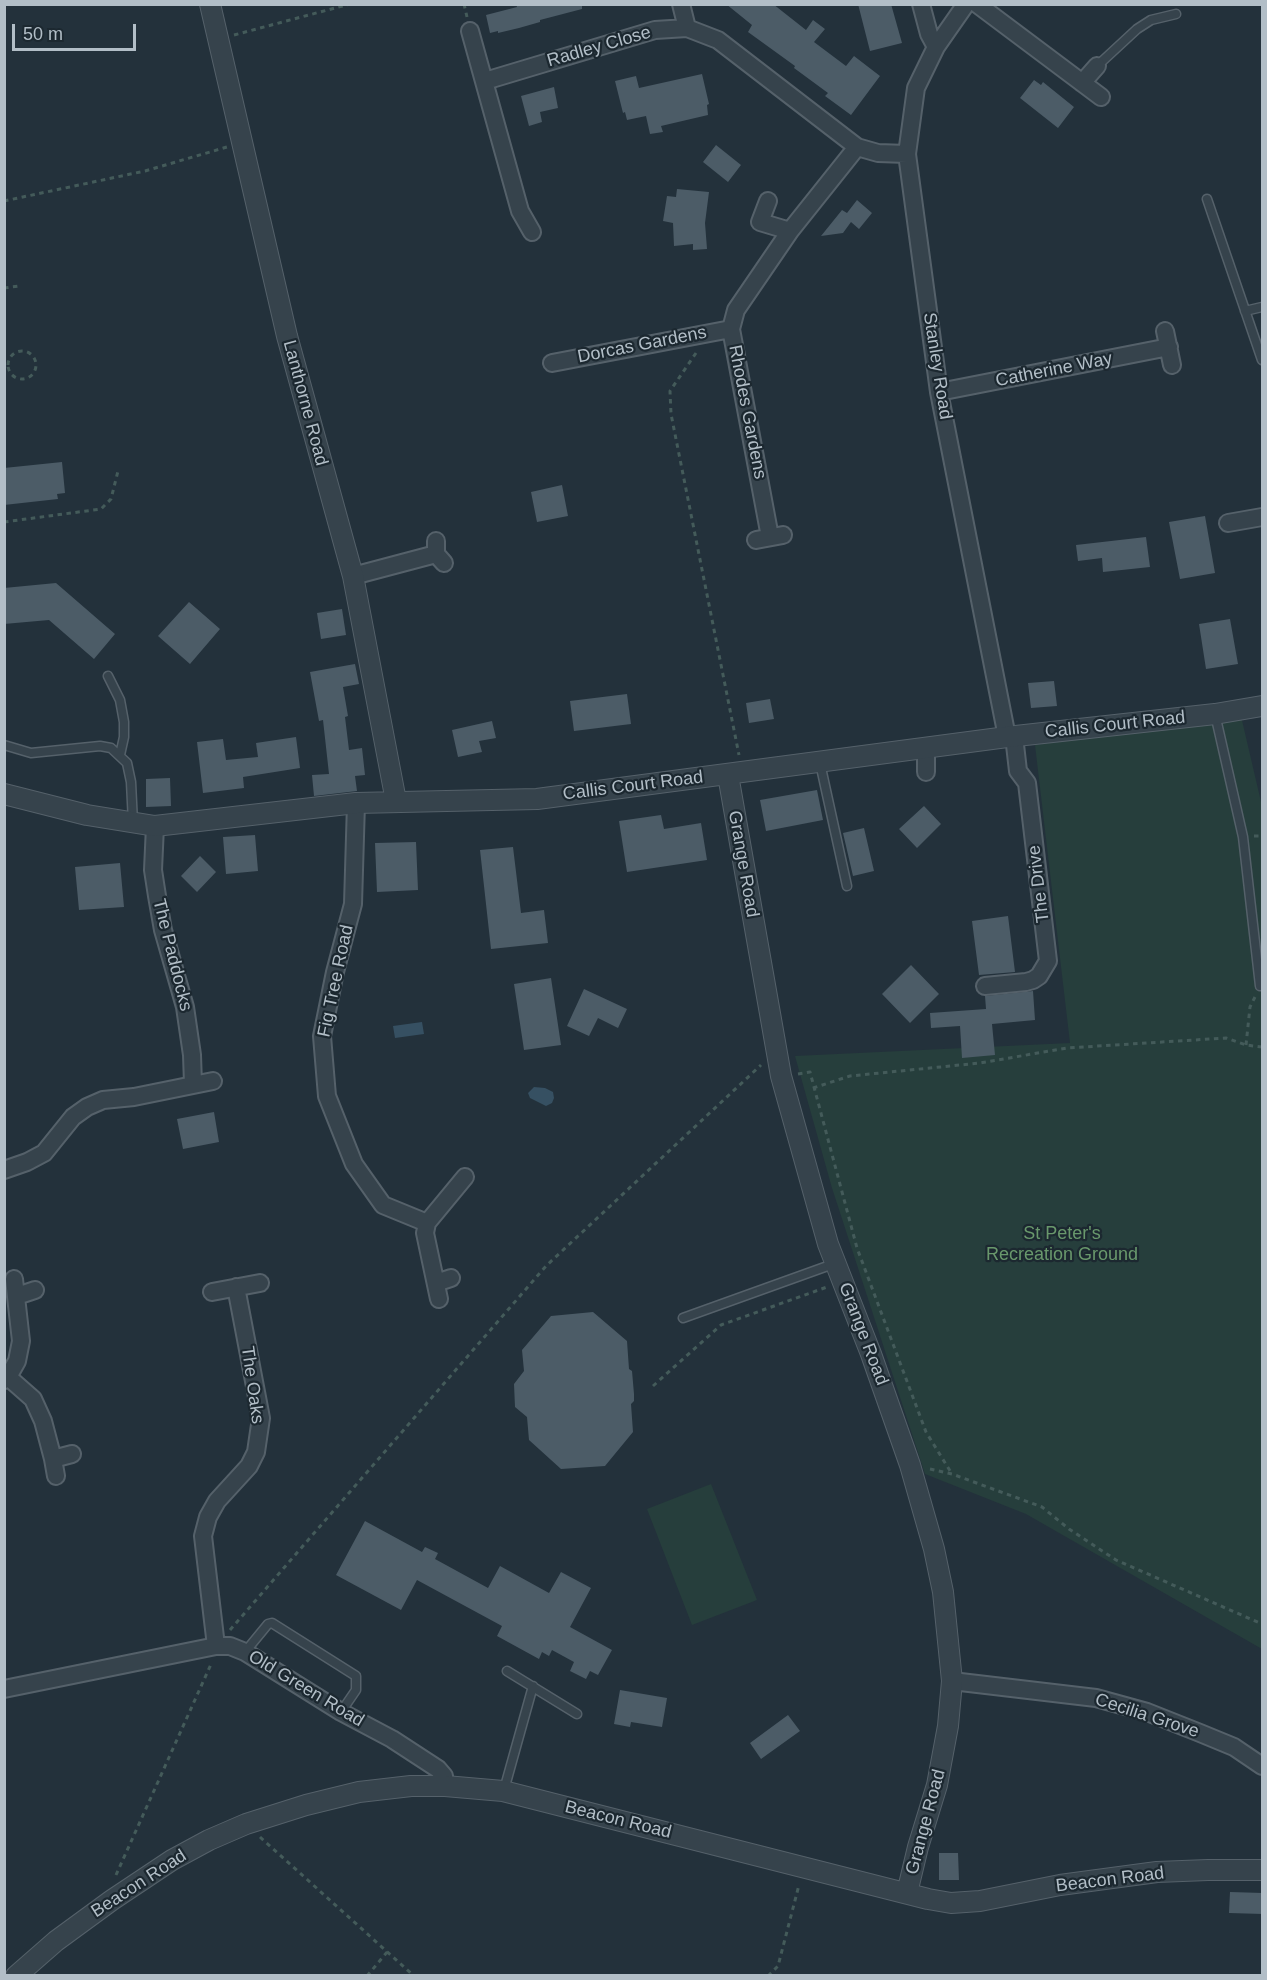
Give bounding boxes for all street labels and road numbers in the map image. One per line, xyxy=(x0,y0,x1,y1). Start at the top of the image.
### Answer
street label: Radley Close xyxy=(545,22,653,72)
street label: Stanley Road xyxy=(918,311,956,421)
street label: Dorcas Gardens xyxy=(576,322,708,368)
street label: Lanthorne Road xyxy=(278,338,332,468)
street label: Rhodes Gardens xyxy=(723,343,771,481)
street label: Catherine Way xyxy=(994,348,1114,392)
street label: Callis Court Road xyxy=(1044,707,1186,743)
street label: Callis Court Road xyxy=(562,767,704,805)
street label: Grange Road xyxy=(723,809,763,919)
street label: The Drive xyxy=(1024,844,1054,924)
street label: The Paddocks xyxy=(148,897,196,1013)
street label: Fig Tree Road xyxy=(314,923,358,1039)
street label: Grange Road xyxy=(834,1280,892,1388)
street label: The Oaks xyxy=(236,1345,268,1425)
street label: Old Green Road xyxy=(244,1646,368,1732)
street label: Cecilia Grove xyxy=(1092,1689,1202,1743)
street label: Grange Road xyxy=(902,1767,950,1877)
street label: Beacon Road xyxy=(562,1796,674,1844)
street label: Beacon Road xyxy=(87,1845,191,1923)
street label: Beacon Road xyxy=(1055,1863,1165,1897)

